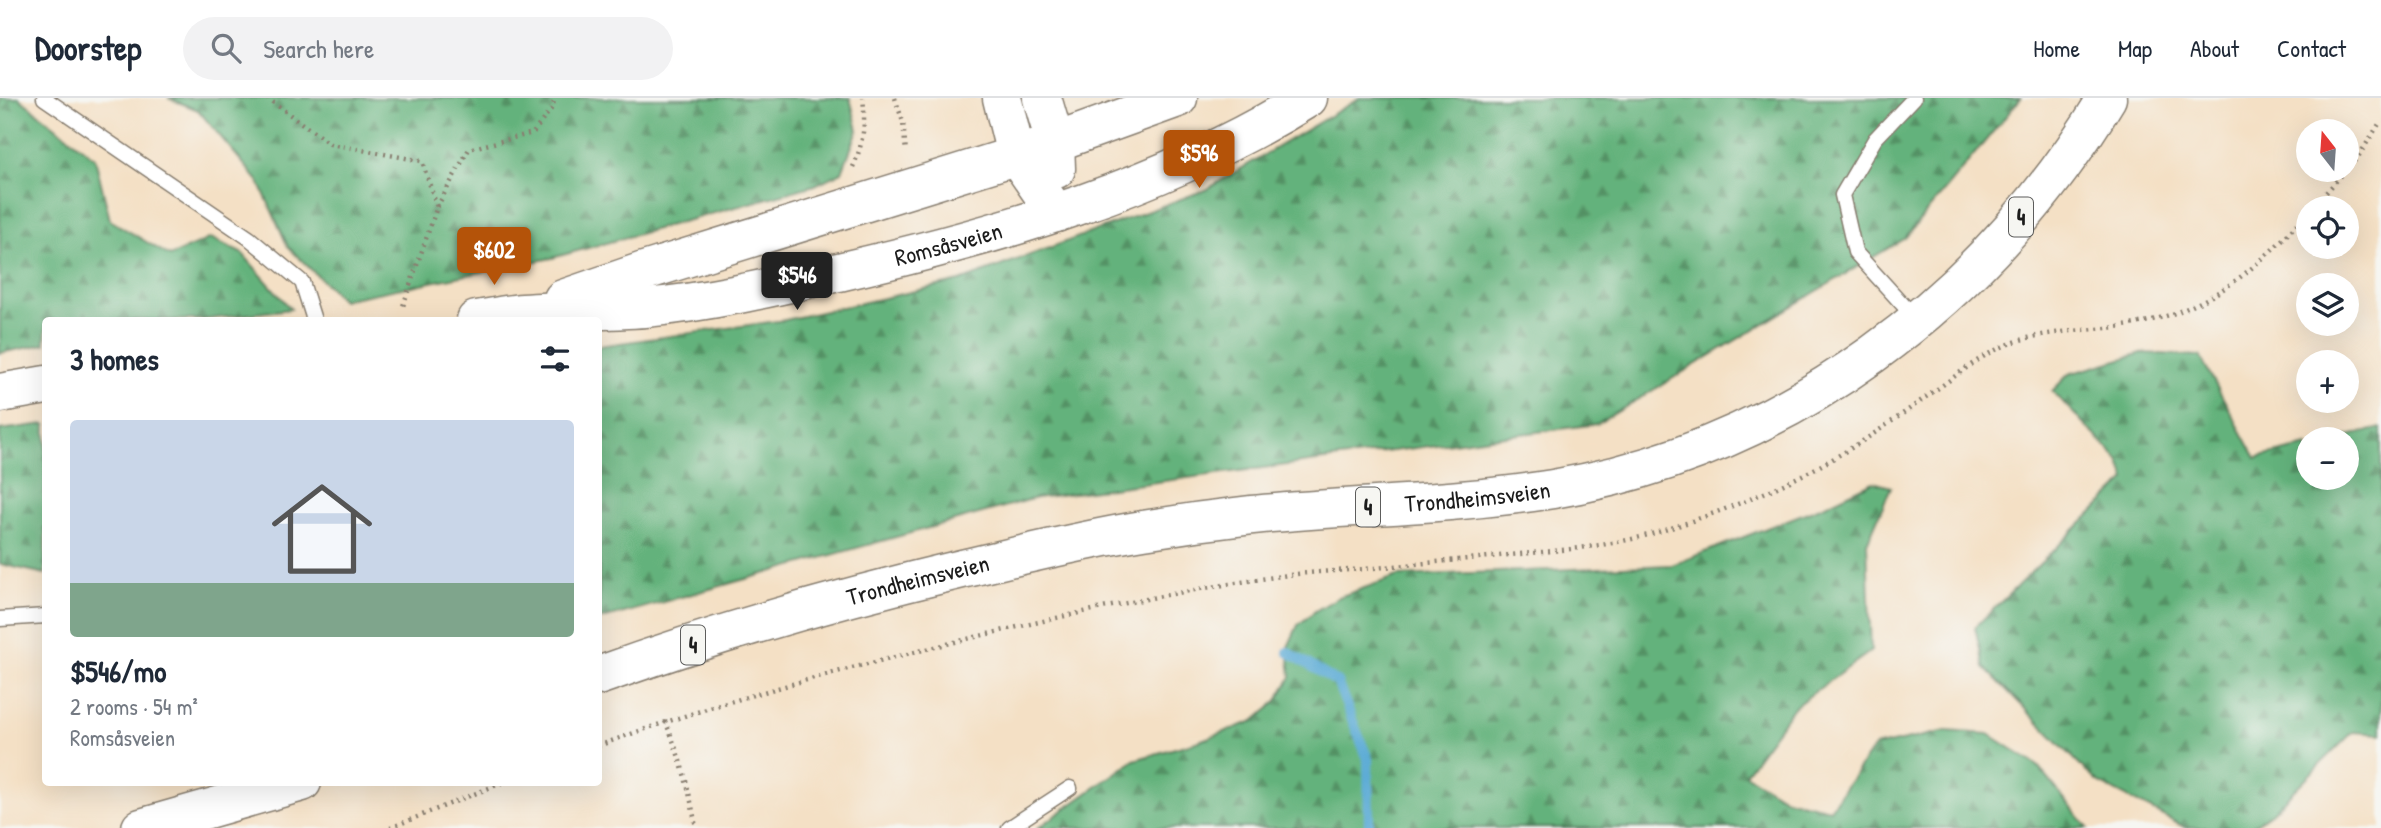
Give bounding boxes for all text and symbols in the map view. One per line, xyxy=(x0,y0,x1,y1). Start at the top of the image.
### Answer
search box xyxy=(183,17,673,80)
text: Doorstep xyxy=(35,26,141,70)
icon: search xyxy=(207,29,245,67)
text: Search here xyxy=(263,31,374,66)
text: Home xyxy=(2033,32,2080,64)
text: Map xyxy=(2118,32,2152,64)
text: About xyxy=(2190,32,2239,64)
text: Contact xyxy=(2277,32,2346,64)
north arrow xyxy=(2296,119,2359,182)
map controls xyxy=(2296,119,2359,490)
pin: $596 xyxy=(1158,130,1240,190)
text: $596 xyxy=(1179,137,1219,168)
button: locate xyxy=(2296,196,2359,259)
road number: 4 xyxy=(2009,198,2033,236)
street label: Romsåsveien xyxy=(891,214,1006,273)
pin: $602 xyxy=(453,228,535,287)
text: $602 xyxy=(473,234,515,265)
pin: $546 xyxy=(756,252,838,312)
text: $546 xyxy=(777,259,817,290)
button: layers xyxy=(2296,273,2359,336)
text: 3 homes xyxy=(70,339,159,379)
icon: filters xyxy=(536,340,574,378)
button: + xyxy=(2296,350,2359,413)
button: − xyxy=(2296,427,2359,490)
icon: home xyxy=(259,466,385,592)
street label: Trondheimsveien xyxy=(1404,473,1552,519)
road number: 4 xyxy=(1356,488,1380,526)
street label: Trondheimsveien xyxy=(843,546,992,613)
road number: 4 xyxy=(681,625,705,664)
text: $546/mo xyxy=(70,651,166,691)
text: 2 rooms · 54 m² xyxy=(70,691,198,722)
text: Romsåsveien xyxy=(70,722,175,753)

